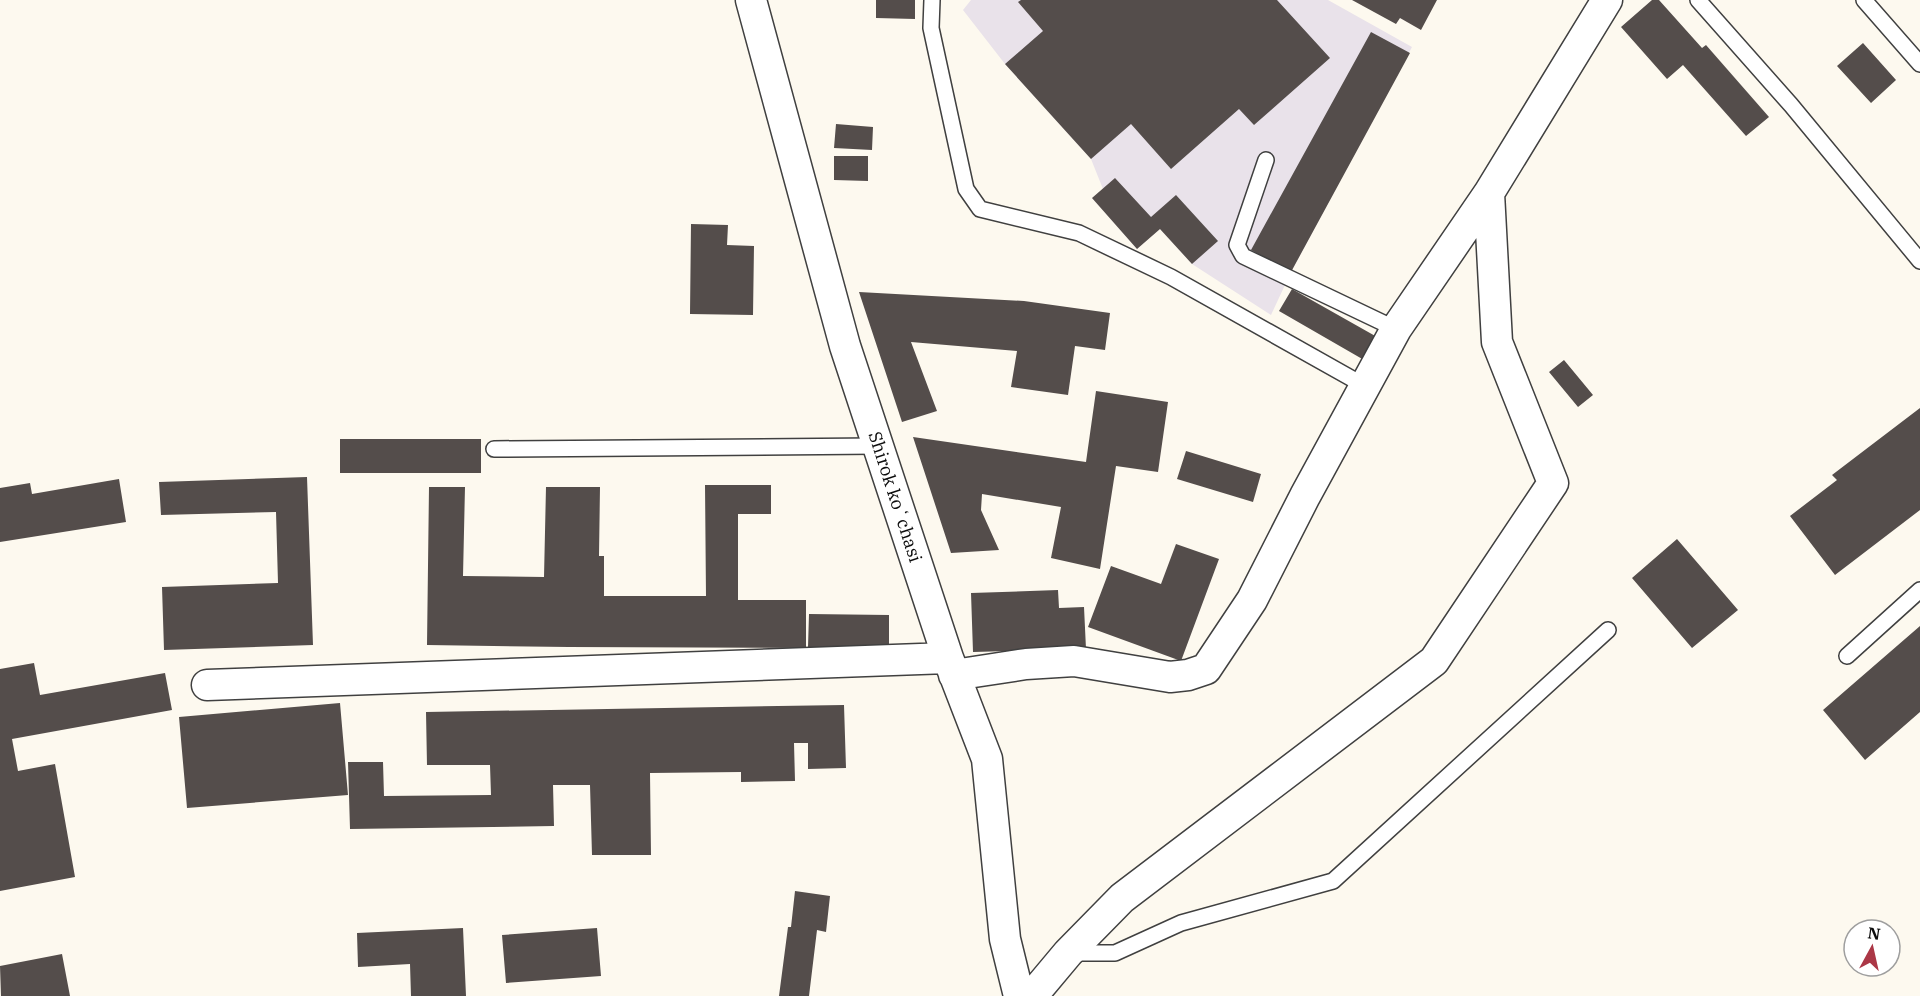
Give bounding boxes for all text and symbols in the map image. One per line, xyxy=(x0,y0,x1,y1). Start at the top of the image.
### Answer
street label: Shirok koʻchasi xyxy=(863,428,928,566)
north arrow xyxy=(1842,918,1902,978)
text: N xyxy=(1866,922,1882,944)

